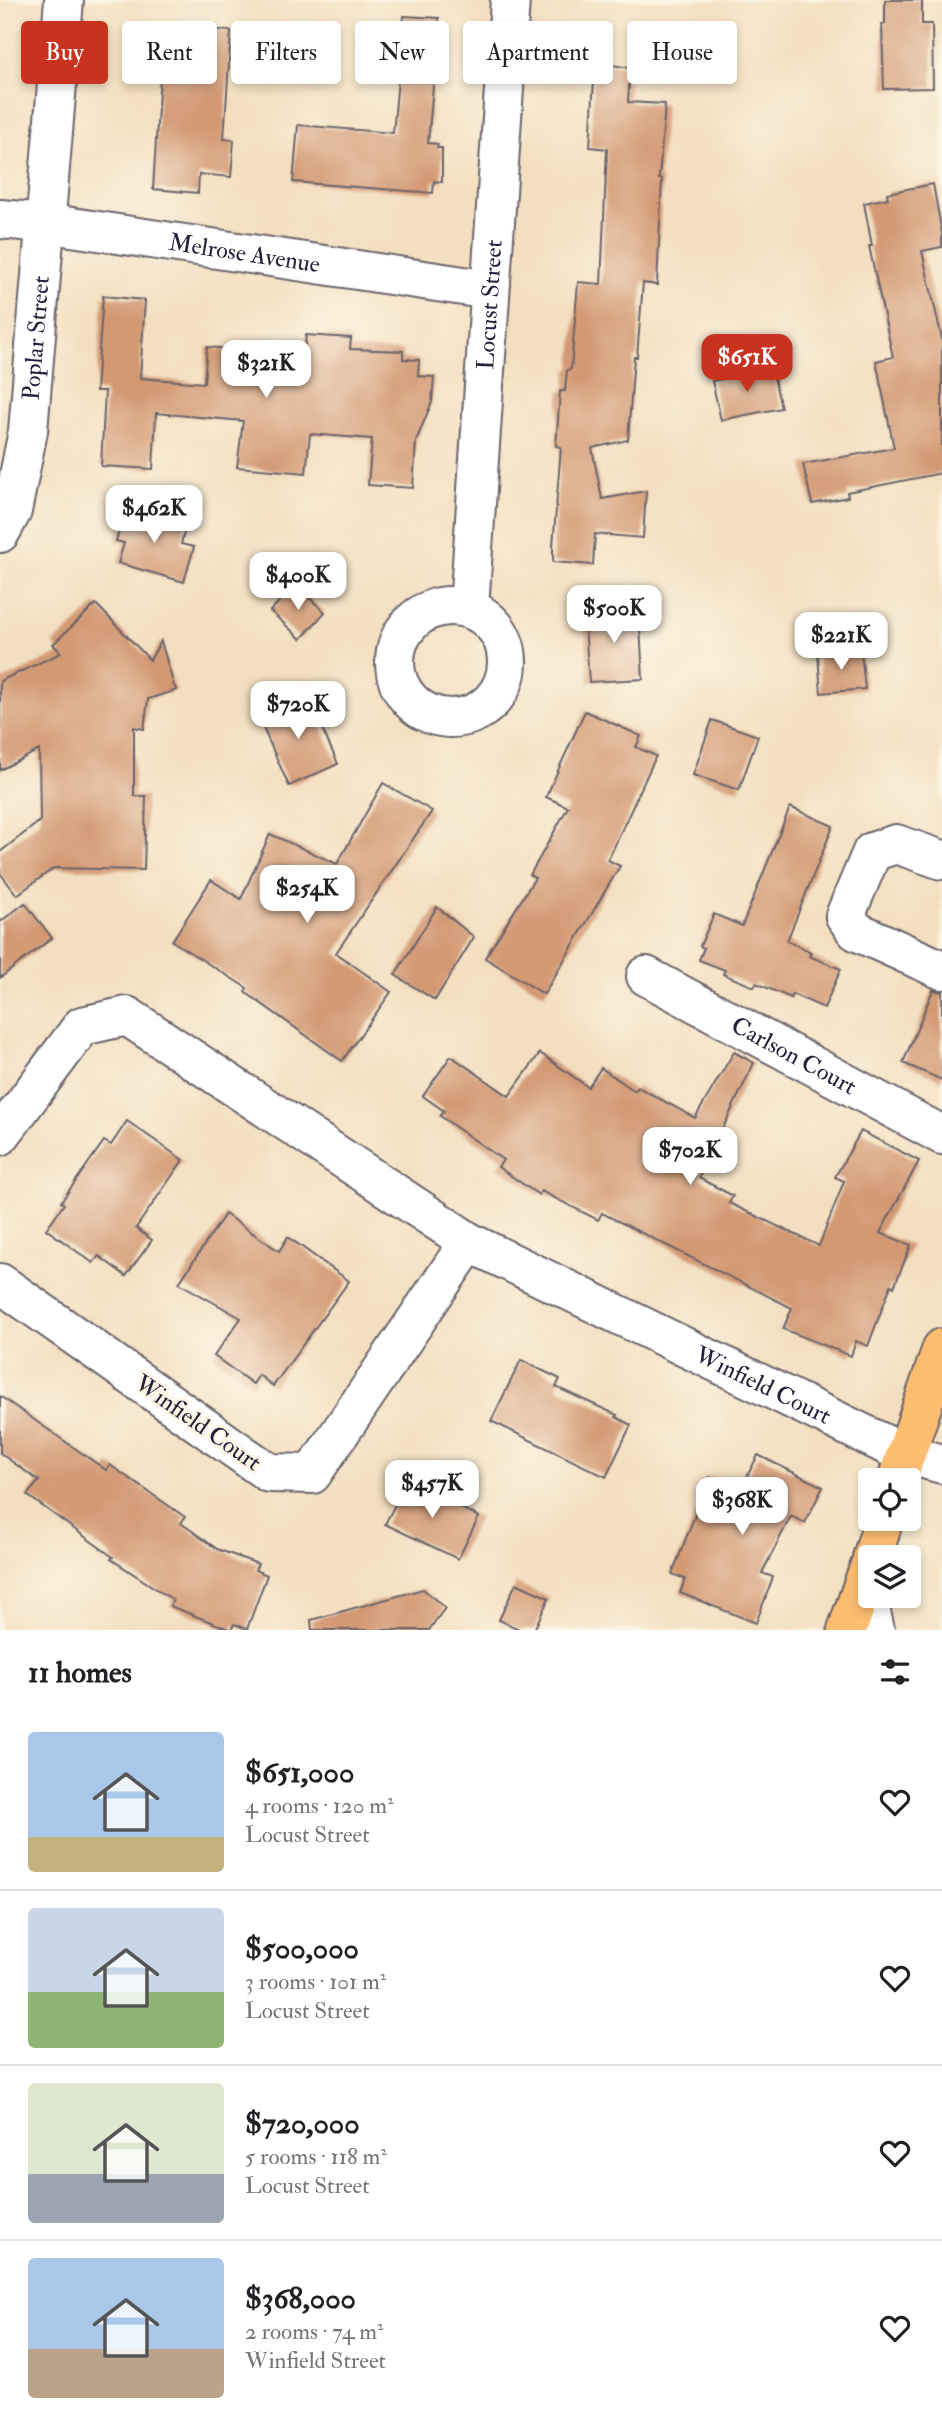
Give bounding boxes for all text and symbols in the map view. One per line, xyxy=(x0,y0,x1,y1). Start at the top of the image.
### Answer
chip: Buy xyxy=(21,21,108,84)
chip: Rent xyxy=(122,21,217,84)
chip: Filters xyxy=(231,21,341,84)
chip: New xyxy=(355,21,449,84)
chip: Apartment xyxy=(463,21,613,84)
chip: House xyxy=(627,21,737,84)
street label: Melrose Avenue xyxy=(167,226,322,280)
street label: Locust Street xyxy=(470,239,509,371)
street label: Poplar Street xyxy=(15,274,56,401)
pin: $651K xyxy=(698,334,796,394)
pin: $321K xyxy=(217,340,315,400)
text: $651K xyxy=(717,342,777,371)
text: $321K xyxy=(237,348,295,377)
pin: $462K xyxy=(105,486,203,545)
text: $462K xyxy=(122,493,186,522)
pin: $400K xyxy=(249,552,347,612)
text: $400K xyxy=(265,560,331,589)
pin: $500K xyxy=(565,586,663,645)
text: $500K xyxy=(583,593,645,622)
pin: $221K xyxy=(792,612,890,672)
text: $221K xyxy=(811,620,871,649)
pin: $720K xyxy=(249,682,347,741)
text: $720K xyxy=(266,689,330,718)
pin: $254K xyxy=(258,866,356,925)
text: $254K xyxy=(276,873,338,902)
street label: Carlson Court xyxy=(726,1009,862,1102)
pin: $702K xyxy=(641,1128,739,1187)
text: $702K xyxy=(658,1135,722,1164)
street label: Winfield Court xyxy=(689,1338,836,1431)
street label: Winfield Court xyxy=(128,1367,268,1478)
pin: $457K xyxy=(383,1460,481,1520)
text: $457K xyxy=(401,1468,463,1497)
map controls xyxy=(858,1468,921,1608)
button: locate xyxy=(858,1468,921,1531)
pin: $368K xyxy=(693,1478,791,1537)
text: $368K xyxy=(712,1485,772,1514)
button: layers xyxy=(858,1545,921,1608)
icon: filters xyxy=(876,1653,914,1691)
text: 11 homes xyxy=(28,1654,132,1691)
text: $651,000 xyxy=(245,1754,354,1791)
icon: home xyxy=(84,1760,168,1844)
icon: heart xyxy=(876,1783,914,1821)
text: 4 rooms · 120 m² xyxy=(245,1791,394,1820)
text: Locust Street xyxy=(245,1820,370,1849)
text: $500,000 xyxy=(245,1930,359,1967)
icon: home xyxy=(84,1936,168,2020)
icon: heart xyxy=(876,1959,914,1997)
text: 3 rooms · 101 m² xyxy=(245,1967,386,1996)
text: Locust Street xyxy=(245,1996,370,2025)
text: $720,000 xyxy=(245,2105,360,2142)
icon: home xyxy=(84,2111,168,2195)
icon: heart xyxy=(876,2134,914,2172)
text: 5 rooms · 118 m² xyxy=(245,2142,387,2171)
text: Locust Street xyxy=(245,2171,370,2200)
text: $368,000 xyxy=(245,2280,356,2317)
icon: home xyxy=(84,2286,168,2370)
icon: heart xyxy=(876,2309,914,2347)
text: 2 rooms · 74 m² xyxy=(245,2317,384,2346)
text: Winfield Street xyxy=(245,2346,386,2375)

